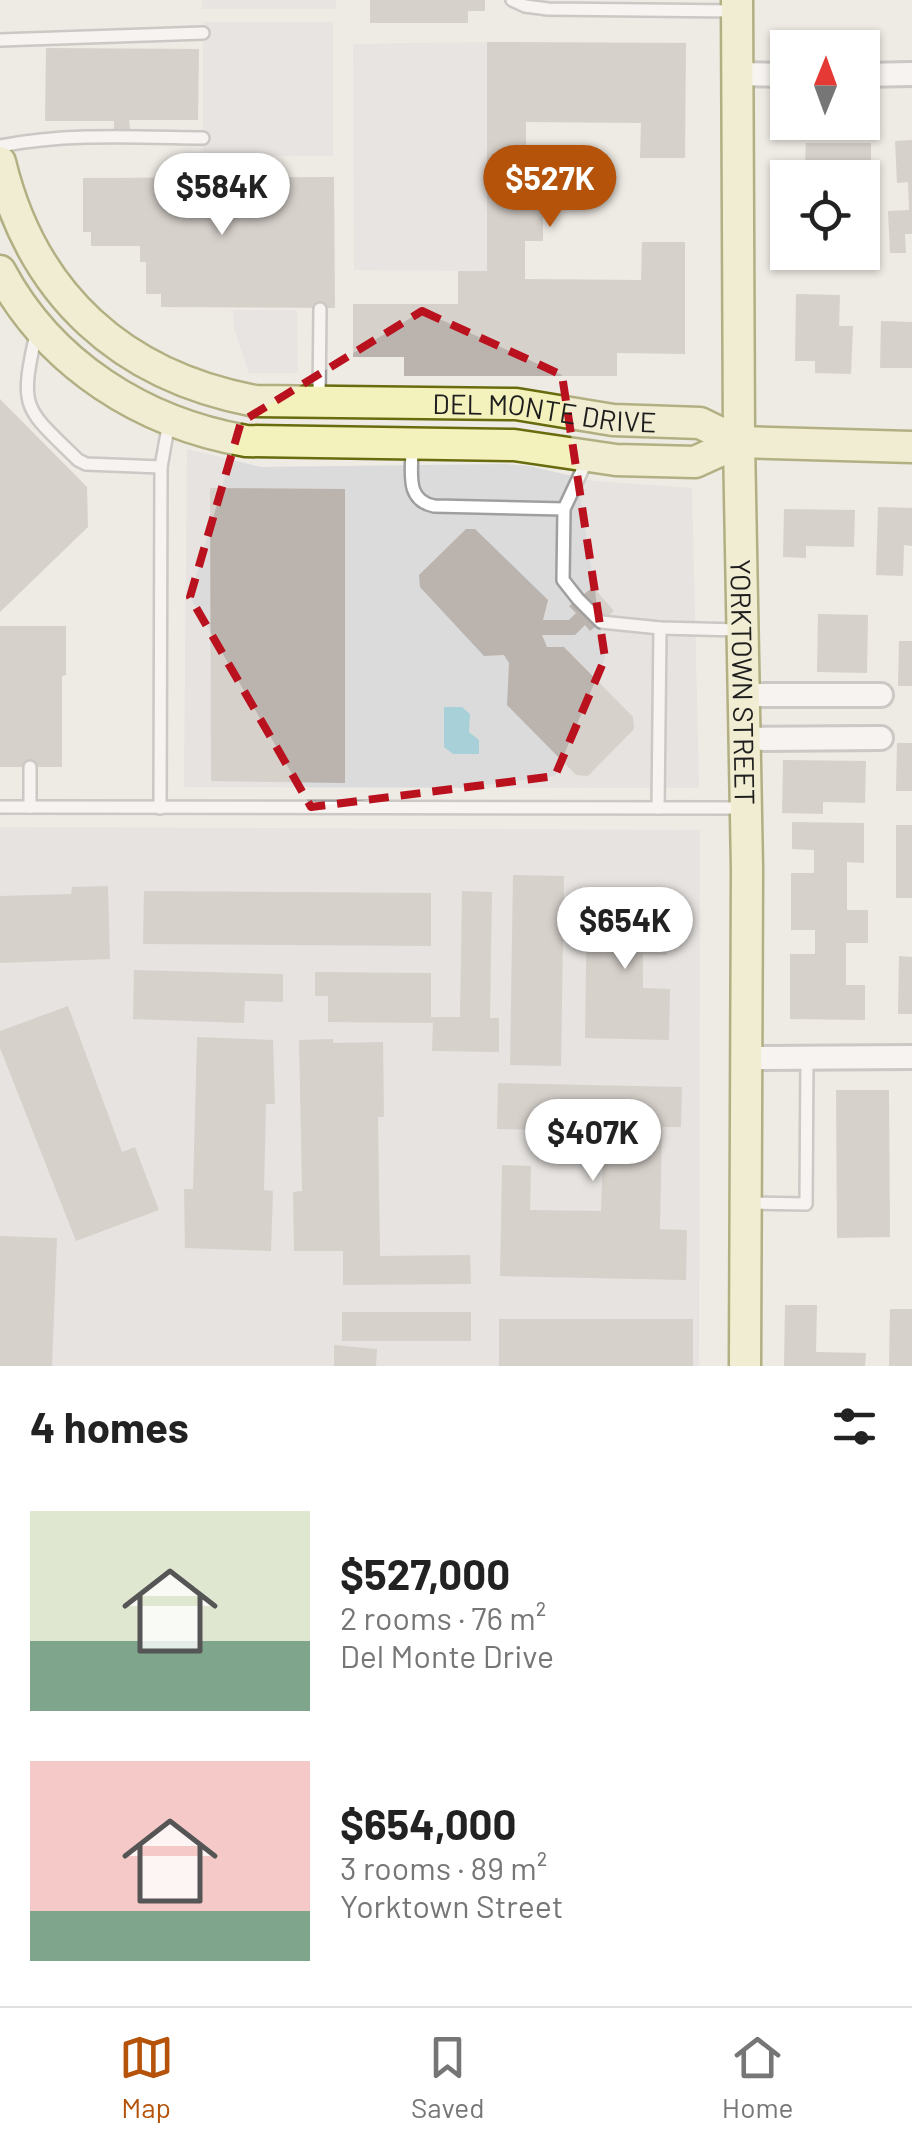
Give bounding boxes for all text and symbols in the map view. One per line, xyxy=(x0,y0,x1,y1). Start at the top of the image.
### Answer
north arrow xyxy=(770,30,880,140)
map controls xyxy=(770,30,880,270)
pin: $527K xyxy=(480,145,620,230)
pin: $584K xyxy=(152,153,292,238)
text: $527K xyxy=(505,158,595,196)
button: locate xyxy=(770,160,880,270)
text: $584K xyxy=(176,166,268,204)
street label: DEL MONTE DRIVE xyxy=(432,386,657,438)
street label: YORKTOWN STREET xyxy=(724,559,763,805)
pin: $654K xyxy=(555,887,695,972)
text: $654K xyxy=(579,900,671,938)
pin: $407K xyxy=(523,1099,663,1184)
text: $407K xyxy=(547,1112,639,1150)
icon: filters xyxy=(827,1399,882,1454)
text: 4 homes xyxy=(30,1401,189,1451)
text: $527,000 xyxy=(340,1548,510,1598)
icon: home xyxy=(110,1551,230,1671)
text: 2 rooms · 76 m² xyxy=(340,1598,546,1636)
text: Del Monte Drive xyxy=(340,1636,554,1674)
text: $654,000 xyxy=(340,1798,516,1848)
icon: home xyxy=(110,1801,230,1921)
text: 3 rooms · 89 m² xyxy=(340,1848,547,1886)
text: Yorktown Street xyxy=(340,1886,563,1924)
tab: Map xyxy=(119,2030,174,2124)
tab: Saved xyxy=(411,2030,485,2124)
tab: Home xyxy=(722,2030,793,2124)

